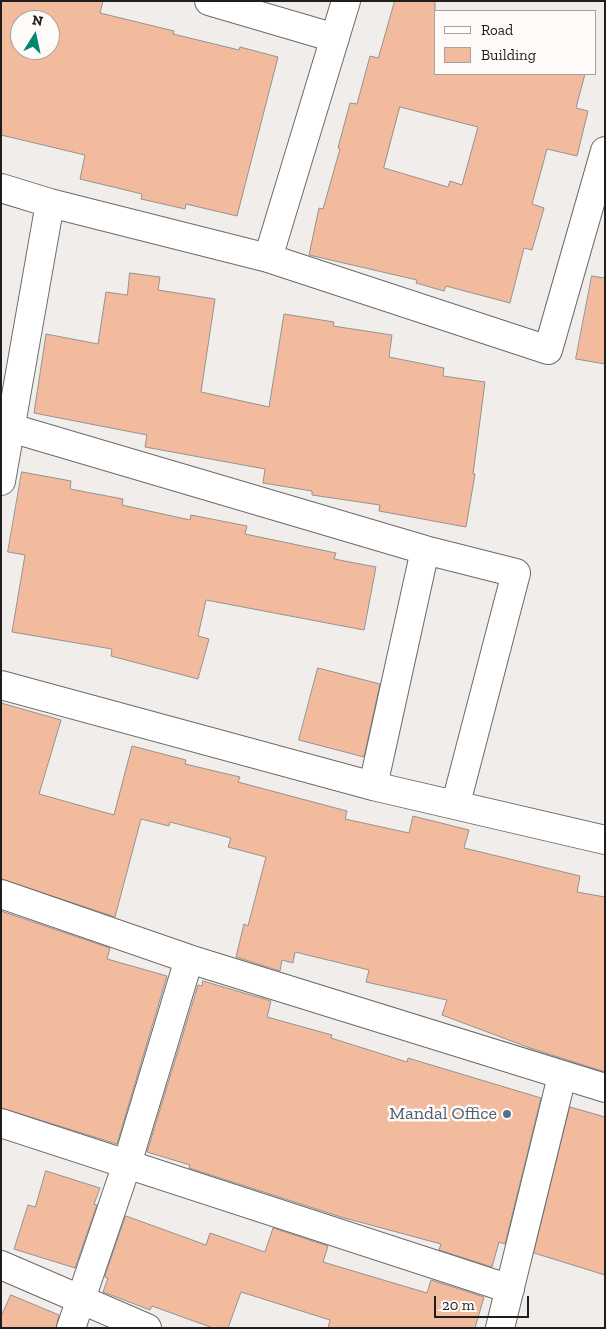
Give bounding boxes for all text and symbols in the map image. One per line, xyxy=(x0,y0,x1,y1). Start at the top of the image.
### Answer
north arrow xyxy=(10,10,60,60)
legend xyxy=(434,10,596,75)
text: N xyxy=(31,11,44,30)
text: Road xyxy=(481,21,513,39)
text: Building xyxy=(481,46,536,64)
place label: Mandal Office xyxy=(389,1103,497,1125)
marker: Mandal Office xyxy=(501,1108,513,1120)
scale bar xyxy=(436,1286,531,1318)
text: 20 m xyxy=(442,1296,475,1314)

